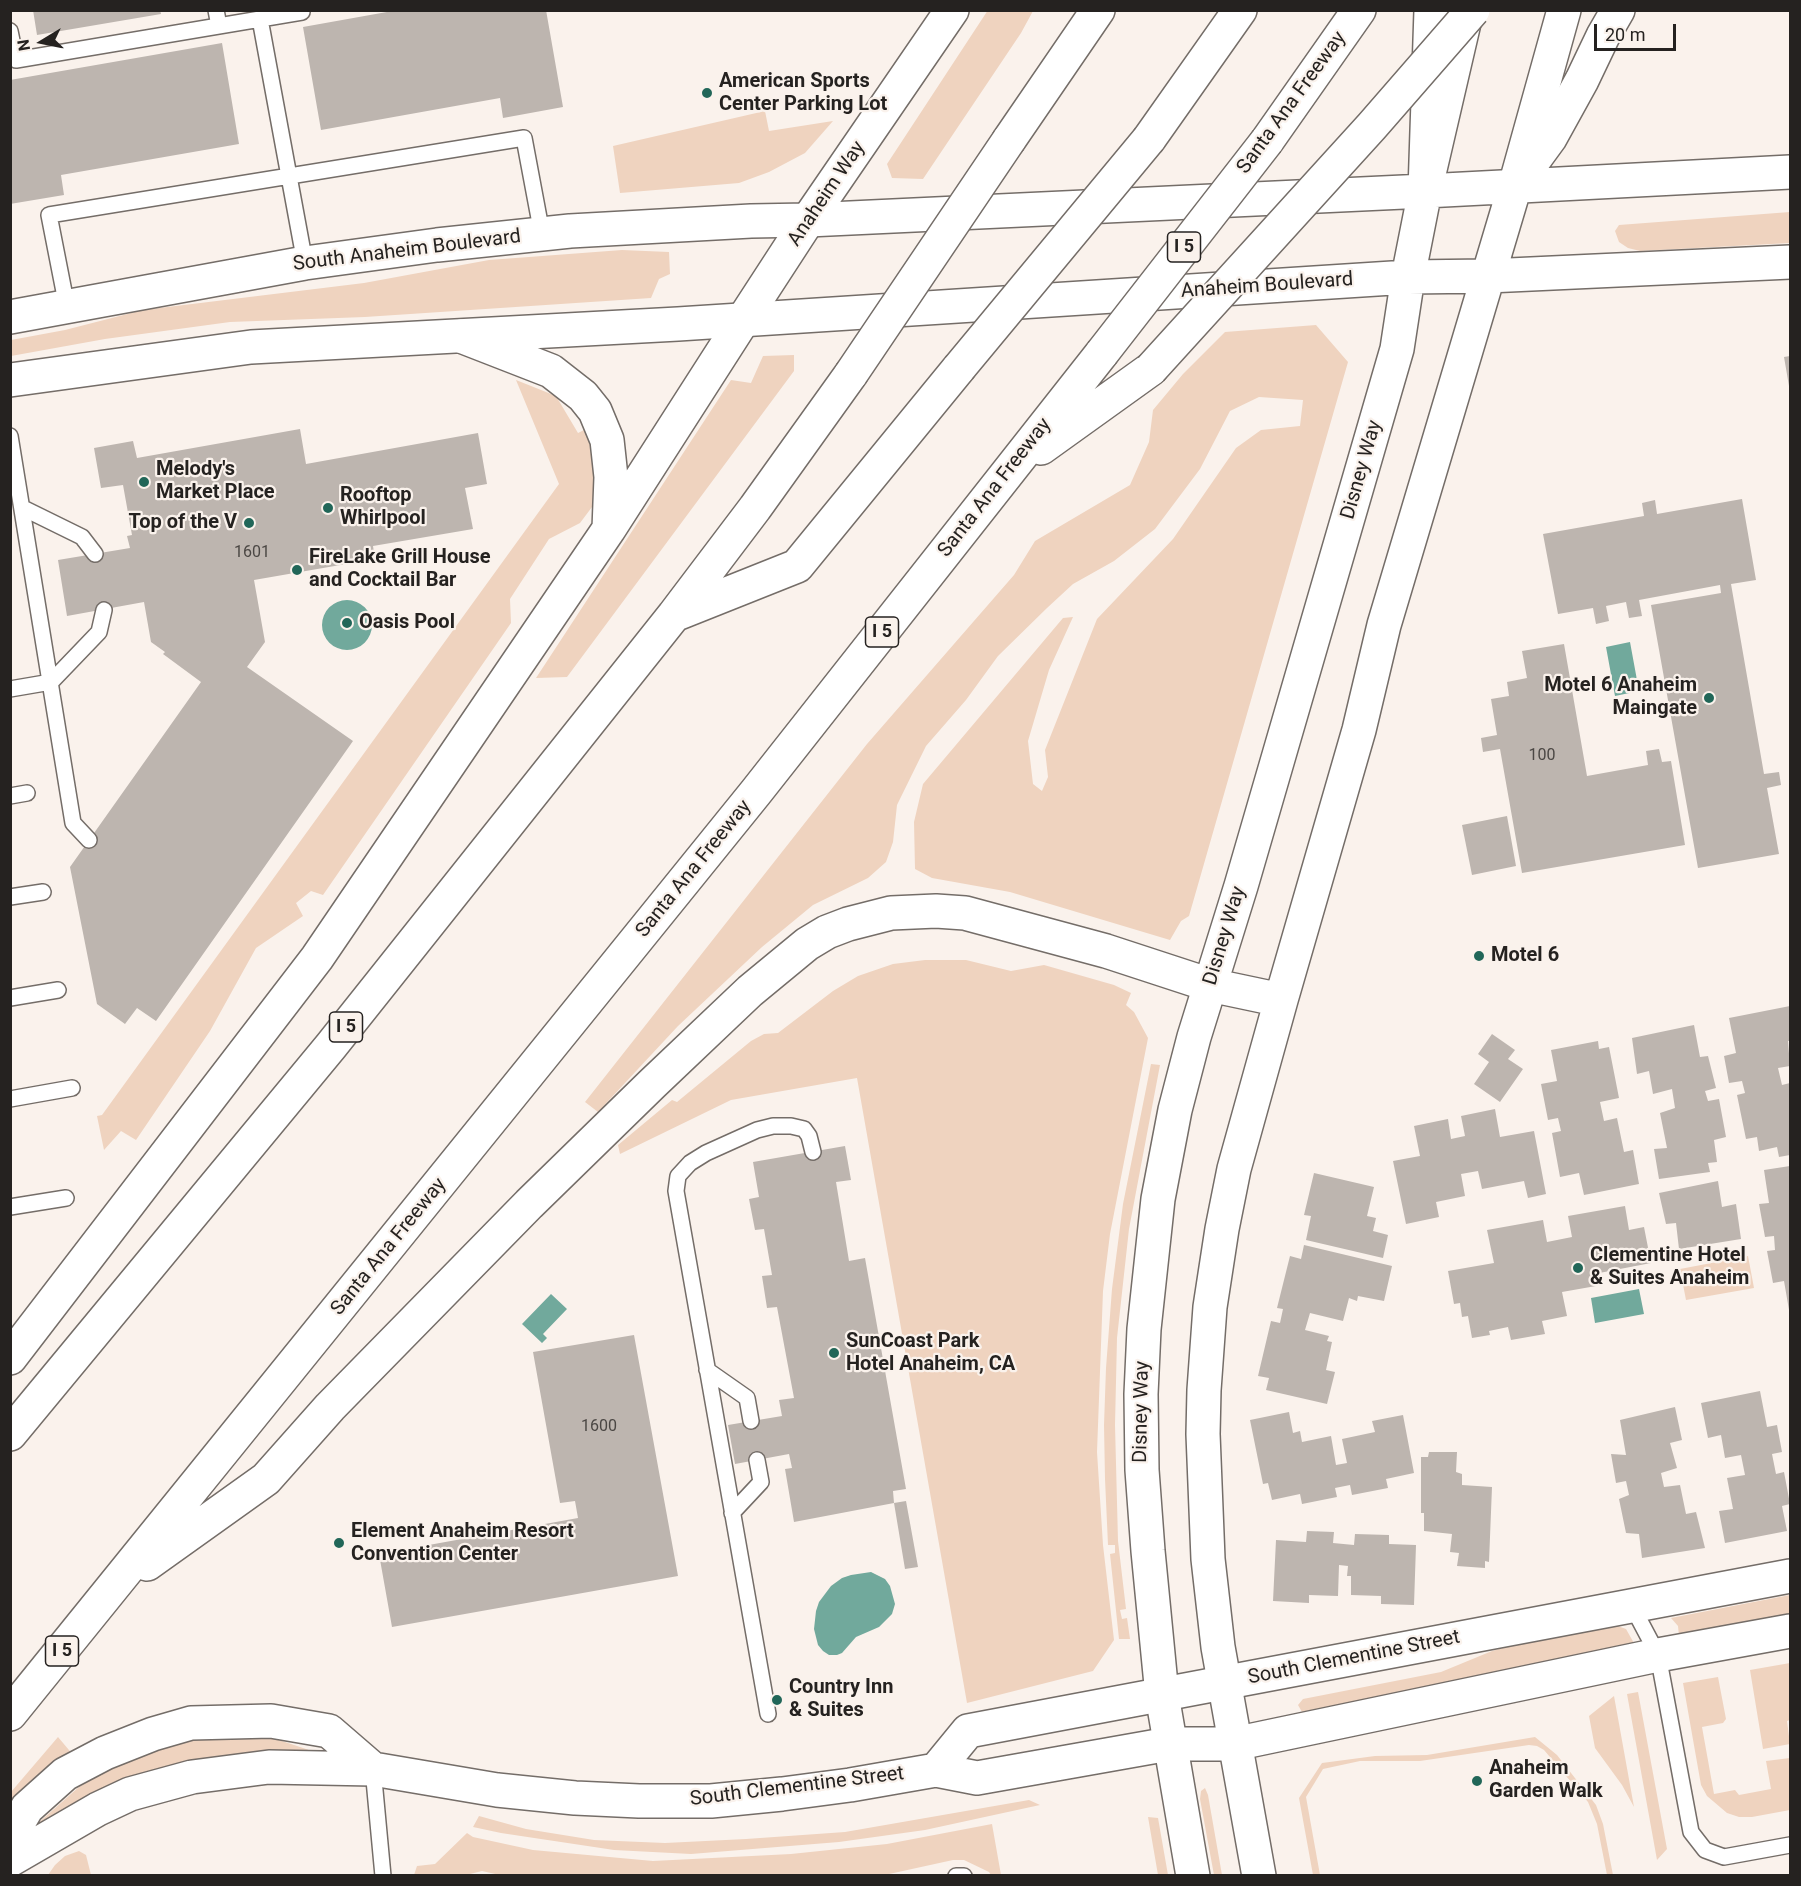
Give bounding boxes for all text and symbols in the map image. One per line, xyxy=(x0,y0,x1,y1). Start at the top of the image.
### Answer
north arrow xyxy=(12,12,72,72)
scale bar xyxy=(1597,12,1680,50)
text: 20 m xyxy=(1605,24,1645,45)
street label: Santa Ana Freeway xyxy=(1232,27,1352,179)
text: N xyxy=(13,38,34,52)
place label: American Sports Center Parking Lot xyxy=(719,70,887,117)
marker: American Sports Center Parking Lot xyxy=(700,86,714,100)
street label: Anaheim Way xyxy=(783,137,871,251)
street label: South Anaheim Boulevard xyxy=(292,225,522,277)
road number: I 5 xyxy=(1168,232,1200,262)
street label: Anaheim Boulevard xyxy=(1180,268,1354,304)
street label: Santa Ana Freeway xyxy=(933,414,1057,562)
street label: Disney Way xyxy=(1336,418,1388,522)
place label: Melody's Market Place xyxy=(156,458,275,505)
marker: Melody's Market Place xyxy=(137,475,151,489)
place label: Rooftop Whirlpool xyxy=(340,484,426,531)
marker: Rooftop Whirlpool xyxy=(321,501,335,515)
place label: Top of the V xyxy=(129,511,237,535)
marker: Top of the V xyxy=(242,516,256,530)
house number: 1601 xyxy=(234,543,270,563)
place label: FireLake Grill House and Cocktail Bar xyxy=(309,546,490,593)
marker: FireLake Grill House and Cocktail Bar xyxy=(290,563,304,577)
place label: Oasis Pool xyxy=(359,611,455,635)
marker: Oasis Pool xyxy=(340,616,354,630)
road number: I 5 xyxy=(866,617,898,647)
place label: Motel 6 Anaheim Maingate xyxy=(1544,674,1697,721)
marker: Motel 6 Anaheim Maingate xyxy=(1702,691,1716,705)
house number: 100 xyxy=(1529,746,1555,766)
street label: Santa Ana Freeway xyxy=(631,795,757,943)
street label: Disney Way xyxy=(1199,884,1251,988)
place label: Motel 6 xyxy=(1491,944,1559,968)
marker: Motel 6 xyxy=(1472,949,1486,963)
road number: I 5 xyxy=(330,1012,362,1042)
street label: Santa Ana Freeway xyxy=(326,1173,452,1321)
place label: Clementine Hotel & Suites Anaheim xyxy=(1590,1244,1749,1291)
marker: Clementine Hotel & Suites Anaheim xyxy=(1571,1261,1585,1275)
place label: SunCoast Park Hotel Anaheim, CA xyxy=(846,1330,1015,1377)
marker: SunCoast Park Hotel Anaheim, CA xyxy=(827,1346,841,1360)
street label: Disney Way xyxy=(1129,1361,1155,1463)
house number: 1600 xyxy=(581,1417,617,1437)
place label: Element Anaheim Resort Convention Center xyxy=(351,1520,574,1567)
marker: Element Anaheim Resort Convention Center xyxy=(332,1536,346,1550)
street label: South Clementine Street xyxy=(1246,1626,1462,1690)
road number: I 5 xyxy=(46,1636,78,1666)
place label: Country Inn & Suites xyxy=(789,1676,893,1723)
marker: Country Inn & Suites xyxy=(770,1693,784,1707)
place label: Anaheim Garden Walk xyxy=(1489,1757,1603,1804)
street label: South Clementine Street xyxy=(689,1762,905,1812)
marker: Anaheim Garden Walk xyxy=(1470,1774,1484,1788)

